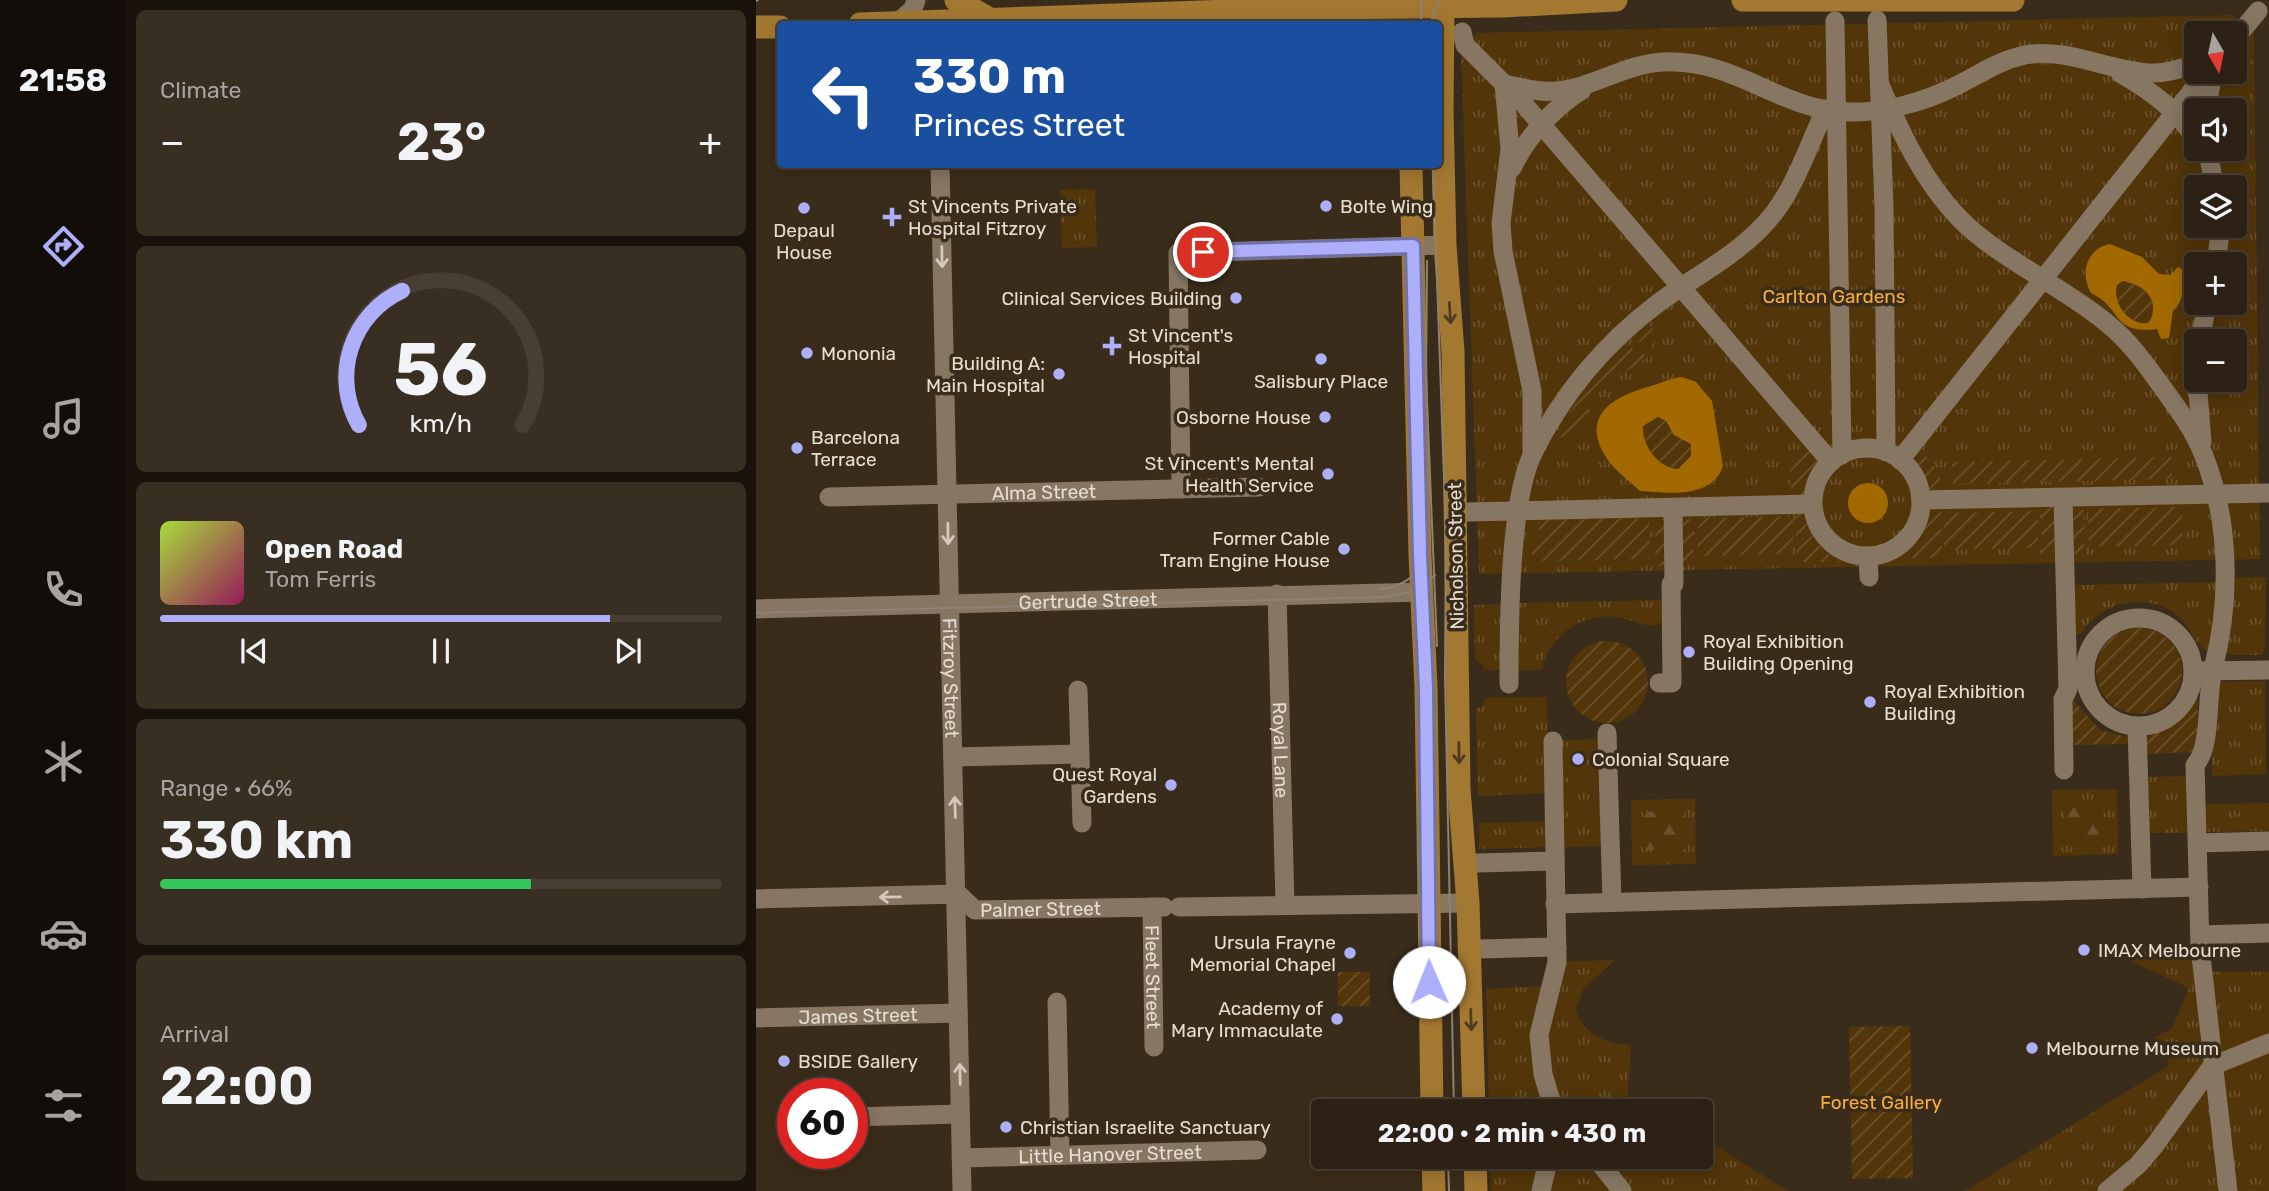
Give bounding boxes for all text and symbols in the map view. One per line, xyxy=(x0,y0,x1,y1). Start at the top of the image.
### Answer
north arrow xyxy=(2184,21,2247,84)
map controls xyxy=(2184,21,2247,392)
text: 330 m xyxy=(913,47,1066,105)
icon: left xyxy=(798,49,889,140)
text: 21:58 xyxy=(19,61,107,99)
text: Climate xyxy=(160,76,241,104)
button: sound xyxy=(2184,98,2247,161)
text: Princes Street xyxy=(913,106,1125,144)
text: 23° xyxy=(397,111,486,173)
text: − xyxy=(160,119,185,165)
text: + xyxy=(698,119,722,165)
button: layers xyxy=(2184,175,2247,238)
place label: St Vincents Private Hospital Fitzroy xyxy=(908,195,1077,240)
place label: Bolte Wing xyxy=(1340,195,1433,218)
marker: Bolte Wing xyxy=(1318,198,1334,214)
marker: Depaul House xyxy=(796,200,812,216)
marker: St Vincents Private Hospital Fitzroy xyxy=(882,207,902,227)
place label: Depaul House xyxy=(773,219,835,264)
icon: directions xyxy=(39,222,88,271)
pin xyxy=(1173,222,1233,282)
icon: arrive xyxy=(1184,233,1222,271)
one-way arrow xyxy=(935,245,949,268)
button: + xyxy=(2184,252,2247,315)
park label: Carlton Gardens xyxy=(1762,285,1906,308)
place label: Clinical Services Building xyxy=(1001,287,1222,310)
marker: Clinical Services Building xyxy=(1228,290,1244,306)
one-way arrow xyxy=(1444,301,1457,324)
place label: St Vincent's Hospital xyxy=(1128,324,1233,369)
text: 56 xyxy=(394,328,488,414)
button: − xyxy=(2184,329,2247,392)
marker: St Vincent's Hospital xyxy=(1102,336,1122,356)
place label: Mononia xyxy=(821,342,896,365)
marker: Mononia xyxy=(799,345,815,361)
marker: Salisbury Place xyxy=(1313,351,1329,367)
place label: Building A: Main Hospital xyxy=(926,352,1045,397)
marker: Building A: Main Hospital xyxy=(1051,366,1067,382)
place label: Salisbury Place xyxy=(1254,370,1388,393)
icon: music xyxy=(39,394,88,443)
place label: Osborne House xyxy=(1176,406,1311,429)
text: km/h xyxy=(410,409,472,438)
marker: Osborne House xyxy=(1317,409,1333,425)
place label: Barcelona Terrace xyxy=(811,426,900,471)
marker: Barcelona Terrace xyxy=(789,440,805,456)
place label: St Vincent's Mental Health Service xyxy=(1144,452,1314,497)
marker: St Vincent's Mental Health Service xyxy=(1320,466,1336,482)
street label: Alma Street xyxy=(991,479,1097,505)
street label: Nicholson Street xyxy=(1443,482,1469,630)
one-way arrow xyxy=(941,522,955,545)
place label: Former Cable Tram Engine House xyxy=(1159,527,1330,572)
text: Open Road xyxy=(265,534,403,565)
marker: Former Cable Tram Engine House xyxy=(1336,541,1352,557)
icon: phone xyxy=(39,565,88,614)
text: Tom Ferris xyxy=(265,565,376,593)
street label: Gertrude Street xyxy=(1018,587,1158,614)
street label: Fitzroy Street xyxy=(938,618,964,739)
place label: Royal Exhibition Building Opening xyxy=(1703,630,1854,675)
icon: previous xyxy=(235,632,273,670)
icon: pause xyxy=(422,632,460,670)
icon: next xyxy=(609,632,647,670)
marker: Royal Exhibition Building Opening xyxy=(1681,644,1697,660)
place label: Royal Exhibition Building xyxy=(1884,680,2025,725)
marker: Royal Exhibition Building xyxy=(1862,694,1878,710)
street label: Royal Lane xyxy=(1268,702,1294,798)
icon: climate xyxy=(39,737,88,786)
one-way arrow xyxy=(1452,741,1466,764)
place label: Colonial Square xyxy=(1592,748,1730,771)
marker: Colonial Square xyxy=(1570,751,1586,767)
place label: Quest Royal Gardens xyxy=(1052,763,1157,808)
text: Range · 66% xyxy=(160,774,292,802)
marker: Quest Royal Gardens xyxy=(1163,777,1179,793)
one-way arrow xyxy=(948,796,961,819)
text: 330 km xyxy=(160,809,353,871)
one-way arrow xyxy=(879,890,902,904)
street label: Palmer Street xyxy=(980,896,1102,921)
icon: car xyxy=(39,909,88,958)
street label: Fleet Street xyxy=(1141,925,1165,1030)
place label: Ursula Frayne Memorial Chapel xyxy=(1190,931,1336,976)
place label: IMAX Melbourne xyxy=(2098,939,2241,962)
marker: IMAX Melbourne xyxy=(2076,942,2092,958)
marker: Ursula Frayne Memorial Chapel xyxy=(1342,945,1358,961)
position arrow xyxy=(1392,945,1466,1019)
place label: Academy of Mary Immaculate xyxy=(1171,997,1324,1042)
street label: James Street xyxy=(798,1002,918,1028)
one-way arrow xyxy=(1465,1009,1478,1032)
marker: Academy of Mary Immaculate xyxy=(1329,1011,1345,1027)
text: Arrival xyxy=(160,1020,229,1048)
place label: Melbourne Museum xyxy=(2046,1037,2219,1060)
marker: Melbourne Museum xyxy=(2024,1040,2040,1056)
place label: BSIDE Gallery xyxy=(798,1050,918,1073)
marker: BSIDE Gallery xyxy=(776,1053,792,1069)
text: 22:00 xyxy=(160,1055,314,1117)
one-way arrow xyxy=(953,1063,966,1086)
speed limit sign: 60 xyxy=(777,1078,868,1169)
icon: filters xyxy=(39,1081,88,1130)
park label: Forest Gallery xyxy=(1820,1091,1942,1114)
place label: Christian Israelite Sanctuary xyxy=(1020,1116,1271,1139)
text: 22:00 · 2 min · 430 m xyxy=(1378,1118,1646,1149)
marker: Christian Israelite Sanctuary xyxy=(998,1119,1014,1135)
street label: Little Hanover Street xyxy=(1018,1140,1203,1168)

